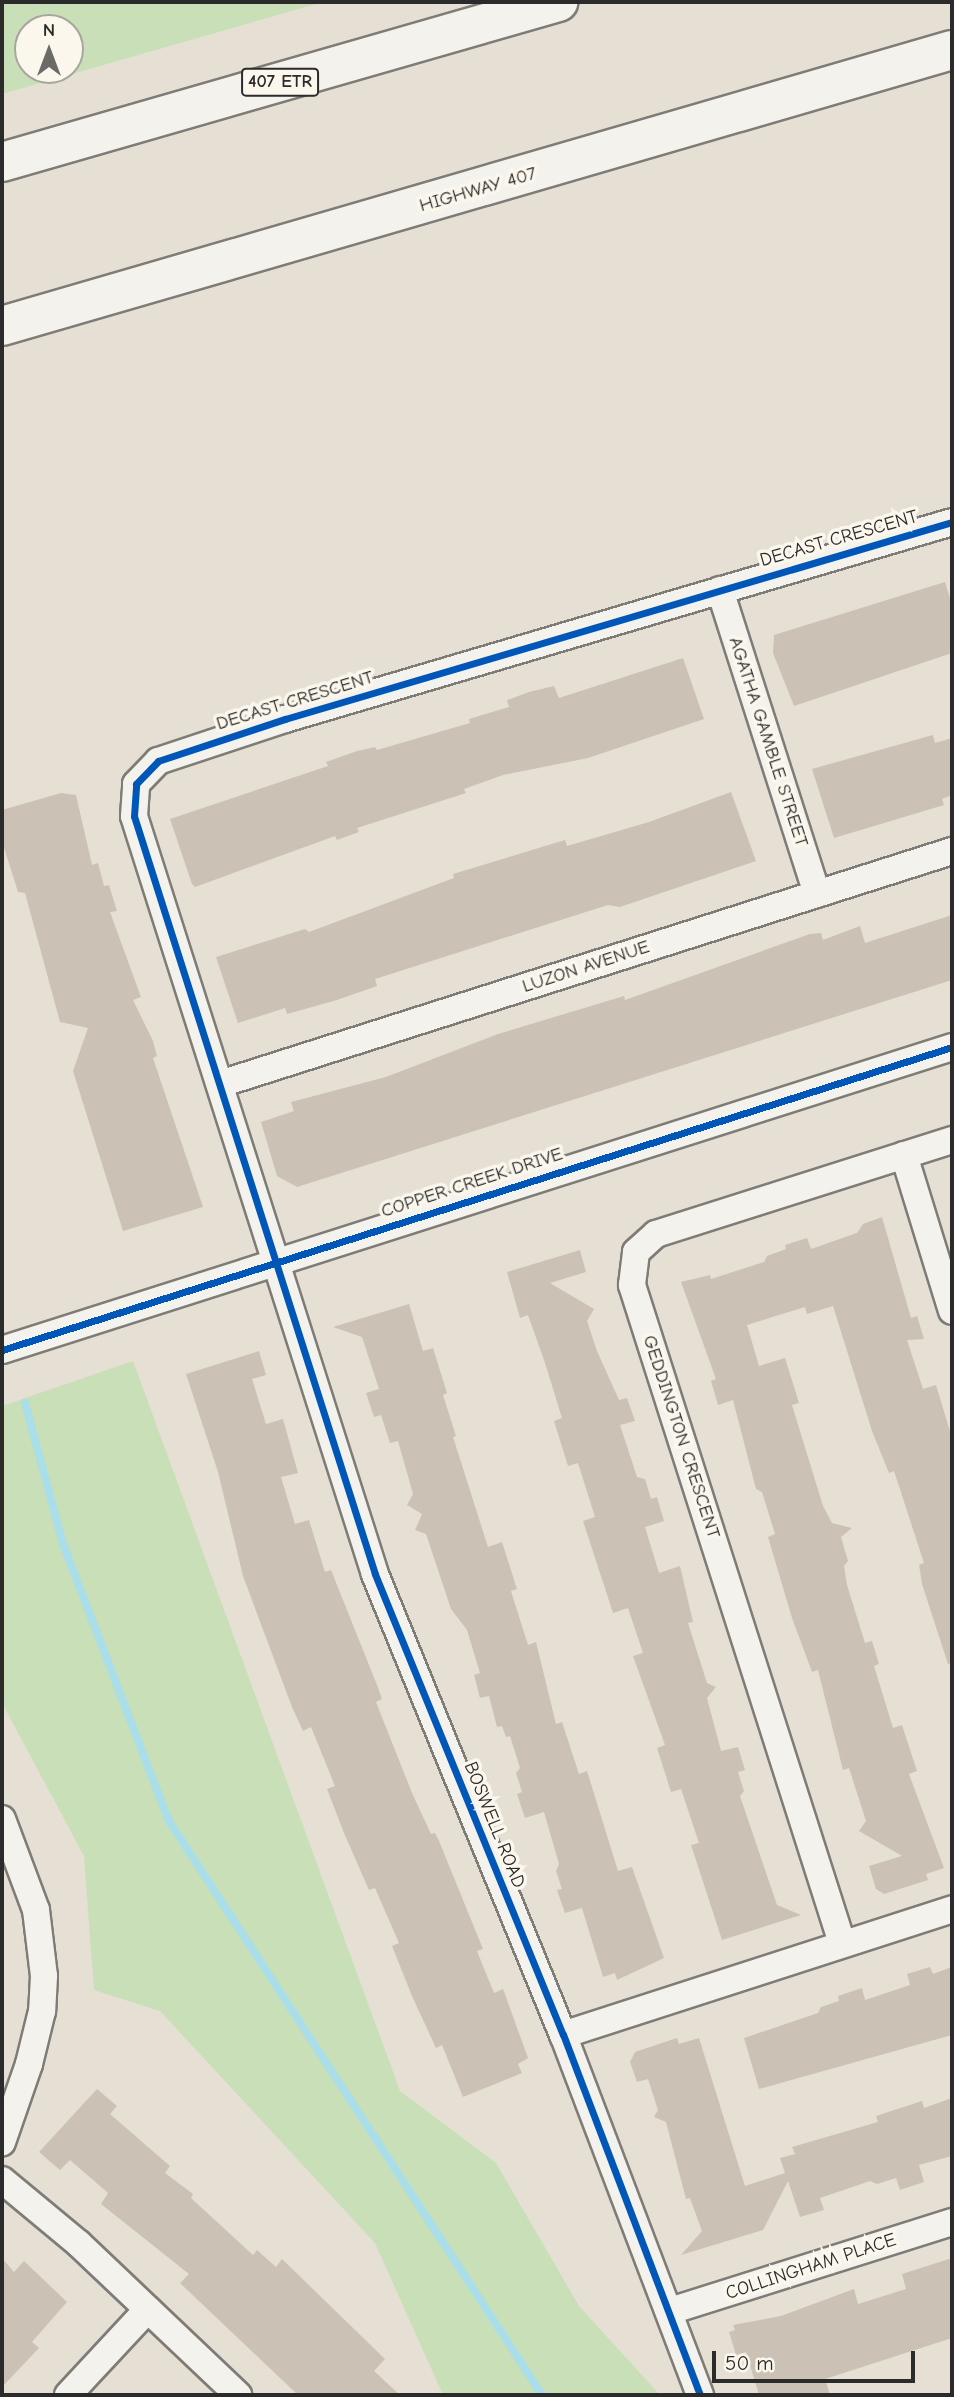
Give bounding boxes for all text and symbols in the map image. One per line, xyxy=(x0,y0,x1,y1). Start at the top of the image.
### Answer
north arrow xyxy=(14,14,84,84)
text: N xyxy=(43,19,55,41)
road number: 407 ETR xyxy=(240,68,320,96)
street label: HIGHWAY 407 xyxy=(417,162,539,218)
street label: DECAST CRESCENT xyxy=(757,506,921,572)
street label: AGATHA GAMBLE STREET xyxy=(723,634,813,850)
street label: DECAST CRESCENT xyxy=(214,666,376,736)
street label: LUZON AVENUE xyxy=(519,936,653,998)
street label: COPPER CREEK DRIVE xyxy=(378,1143,566,1223)
street label: GEDDINGTON CRESCENT xyxy=(637,1332,725,1542)
street label: BOSWELL ROAD xyxy=(458,1758,530,1892)
street label: COLLINGHAM PLACE xyxy=(723,2229,899,2305)
scale bar xyxy=(716,2338,919,2382)
text: 50 m xyxy=(725,2351,774,2375)

